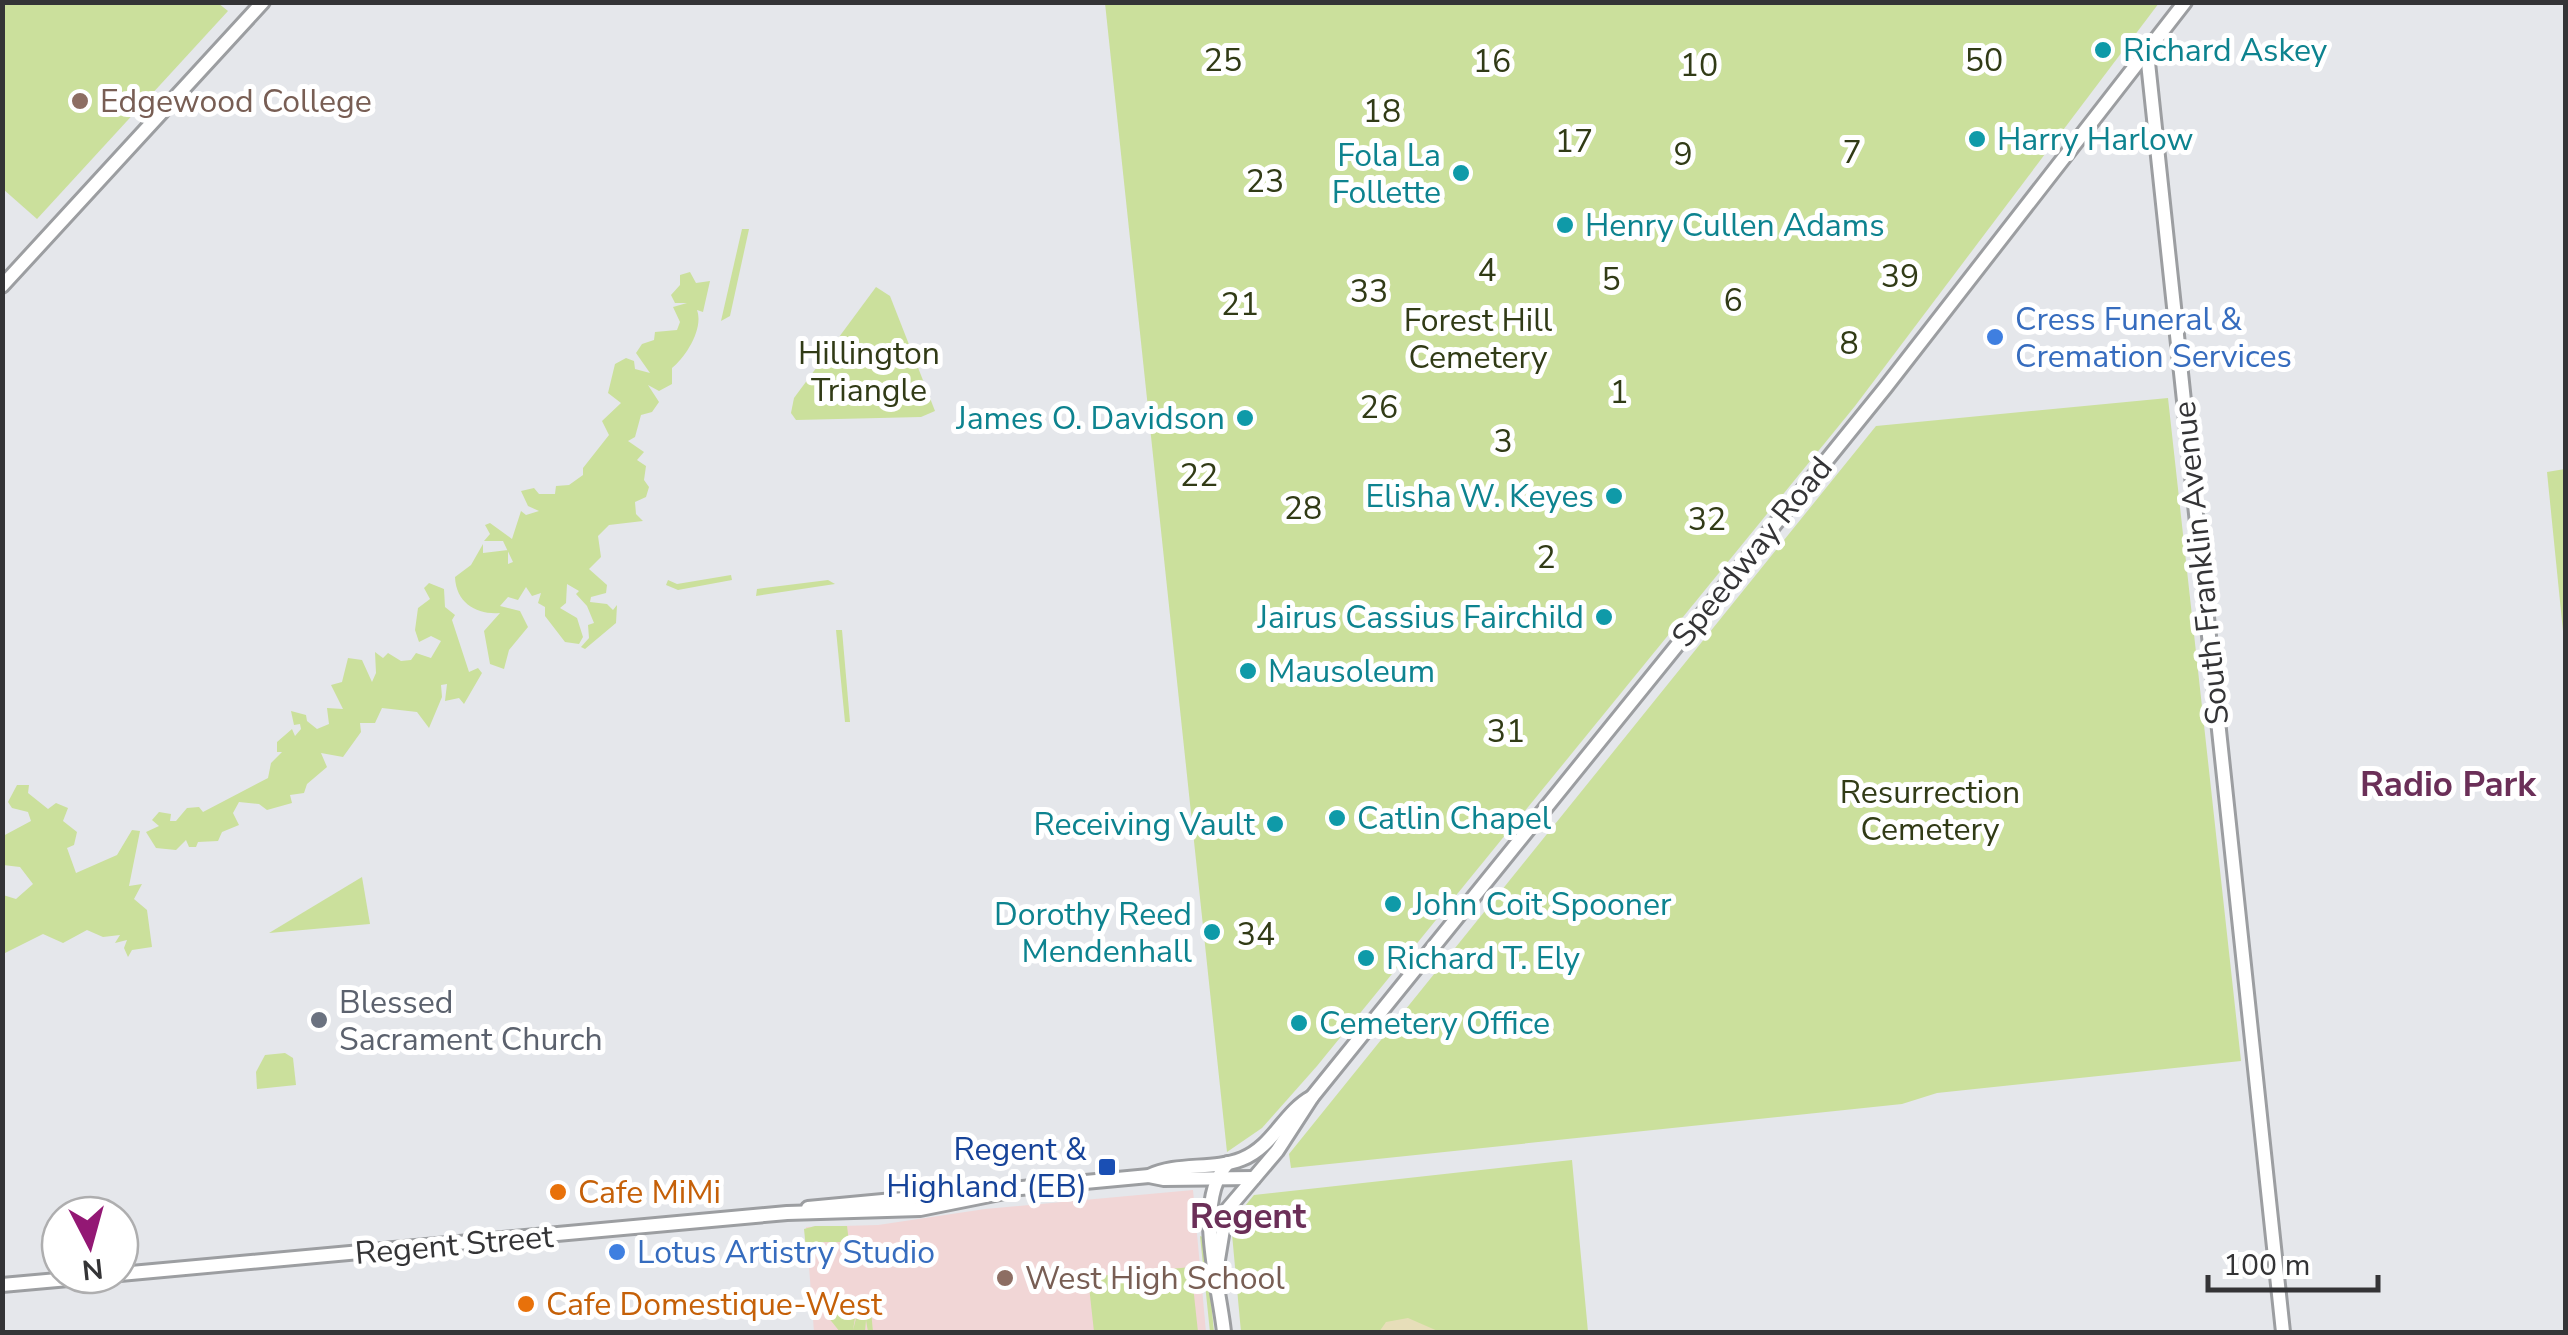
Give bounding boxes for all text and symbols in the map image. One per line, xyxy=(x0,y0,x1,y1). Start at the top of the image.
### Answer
place label: Richard Askey xyxy=(2123,29,2328,72)
park label: 25 xyxy=(1204,39,1242,82)
park label: 50 xyxy=(1965,39,2003,82)
marker: Richard Askey xyxy=(2092,39,2114,61)
park label: 16 xyxy=(1473,40,1511,83)
park label: 10 xyxy=(1680,44,1718,87)
place label: Edgewood College xyxy=(100,80,372,123)
marker: Edgewood College xyxy=(69,90,91,112)
park label: 18 xyxy=(1363,90,1401,133)
place label: Harry Harlow xyxy=(1997,118,2193,161)
park label: 17 xyxy=(1555,120,1593,163)
marker: Harry Harlow xyxy=(1966,128,1988,150)
park label: 7 xyxy=(1842,131,1862,174)
park label: 9 xyxy=(1673,133,1693,176)
place label: Fola La Follette xyxy=(1332,134,1441,214)
park label: 23 xyxy=(1246,160,1284,203)
marker: Fola La Follette xyxy=(1450,162,1472,184)
place label: Henry Cullen Adams xyxy=(1585,204,1885,247)
marker: Henry Cullen Adams xyxy=(1554,214,1576,236)
park label: 4 xyxy=(1477,249,1497,292)
park label: 39 xyxy=(1881,255,1919,298)
park label: 5 xyxy=(1601,258,1621,301)
park label: 33 xyxy=(1350,270,1388,313)
park label: 6 xyxy=(1723,279,1743,322)
park label: 21 xyxy=(1221,283,1259,326)
place label: Cress Funeral & Cremation Services xyxy=(2015,298,2292,378)
park label: Forest Hill Cemetery xyxy=(1404,299,1553,379)
park label: 8 xyxy=(1839,322,1859,365)
marker: Cress Funeral & Cremation Services xyxy=(1984,326,2006,348)
park label: Hillington Triangle xyxy=(798,332,940,412)
park label: 1 xyxy=(1609,371,1629,414)
park label: 26 xyxy=(1360,386,1398,429)
place label: James O. Davidson xyxy=(955,397,1225,440)
street label: South Franklin Avenue xyxy=(2163,399,2239,727)
marker: James O. Davidson xyxy=(1234,407,1256,429)
park label: 3 xyxy=(1493,420,1513,463)
street label: Speedway Road xyxy=(1662,448,1842,656)
park label: 22 xyxy=(1180,454,1218,497)
place label: Elisha W. Keyes xyxy=(1366,475,1594,518)
marker: Elisha W. Keyes xyxy=(1603,485,1625,507)
park label: 28 xyxy=(1284,487,1322,530)
park label: 32 xyxy=(1688,498,1726,541)
park label: 2 xyxy=(1536,536,1556,579)
place label: Jairus Cassius Fairchild xyxy=(1257,596,1584,639)
marker: Jairus Cassius Fairchild xyxy=(1593,606,1615,628)
place label: Mausoleum xyxy=(1268,650,1435,693)
marker: Mausoleum xyxy=(1237,660,1259,682)
park label: 31 xyxy=(1487,710,1525,753)
district label: Radio Park xyxy=(2360,761,2537,808)
park label: Resurrection Cemetery xyxy=(1840,771,2020,851)
place label: Catlin Chapel xyxy=(1357,797,1552,840)
place label: Receiving Vault xyxy=(1033,803,1256,846)
marker: Catlin Chapel xyxy=(1326,807,1348,829)
marker: Receiving Vault xyxy=(1264,813,1286,835)
place label: John Coit Spooner xyxy=(1412,883,1672,926)
place label: Dorothy Reed Mendenhall xyxy=(994,893,1193,973)
marker: John Coit Spooner xyxy=(1382,893,1404,915)
park label: 34 xyxy=(1237,913,1275,956)
marker: Dorothy Reed Mendenhall xyxy=(1201,921,1223,943)
place label: Richard T. Ely xyxy=(1386,937,1581,980)
marker: Richard T. Ely xyxy=(1355,947,1377,969)
place label: Blessed Sacrament Church xyxy=(339,981,603,1061)
place label: Cemetery Office xyxy=(1319,1002,1550,1045)
marker: Blessed Sacrament Church xyxy=(308,1009,330,1031)
marker: Cemetery Office xyxy=(1288,1012,1310,1034)
place label: Regent & Highland (EB) xyxy=(886,1128,1087,1208)
marker: Regent & Highland (EB) xyxy=(1096,1156,1118,1178)
place label: Cafe MiMi xyxy=(578,1171,721,1214)
marker: Cafe MiMi xyxy=(547,1181,569,1203)
district label: Regent xyxy=(1190,1193,1307,1240)
north arrow xyxy=(40,1195,140,1295)
street label: Regent Street xyxy=(353,1215,556,1275)
scale bar xyxy=(2208,1230,2378,1292)
place label: Lotus Artistry Studio xyxy=(637,1231,935,1274)
marker: Lotus Artistry Studio xyxy=(606,1241,628,1263)
text: 100 m xyxy=(2223,1245,2310,1286)
text: N xyxy=(80,1249,105,1289)
place label: West High School xyxy=(1025,1257,1285,1300)
marker: West High School xyxy=(994,1267,1016,1289)
place label: Cafe Domestique-West xyxy=(546,1283,883,1326)
marker: Cafe Domestique-West xyxy=(515,1293,537,1315)

